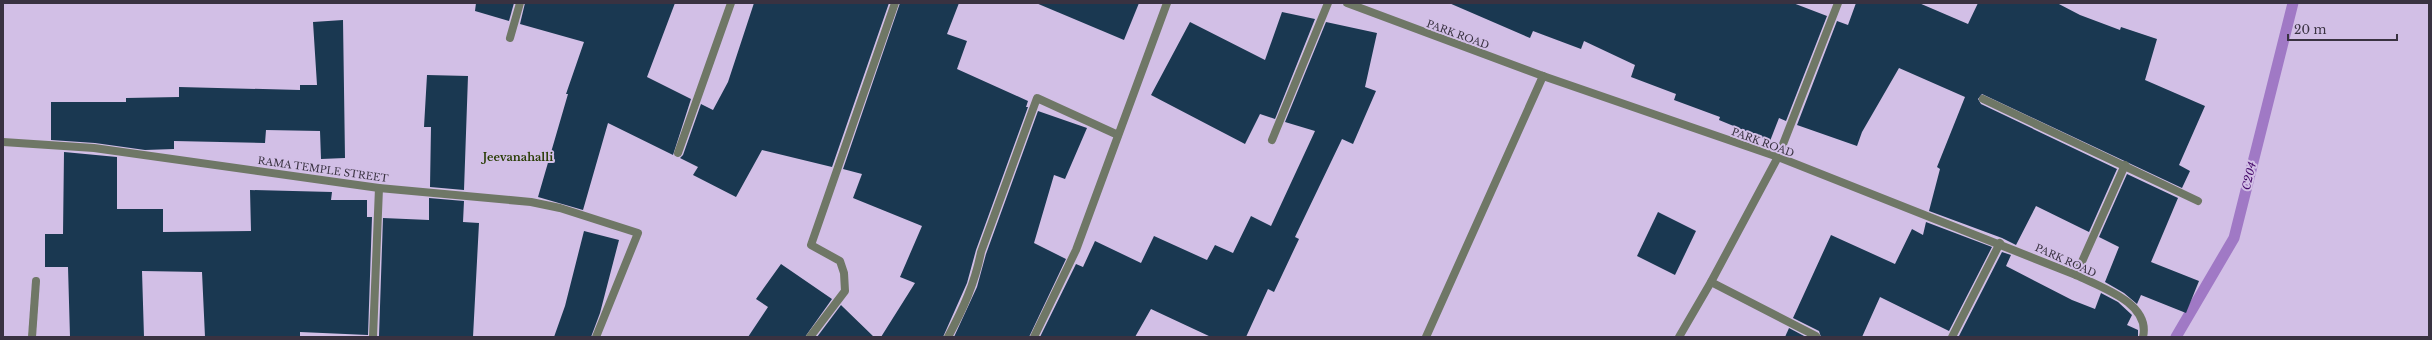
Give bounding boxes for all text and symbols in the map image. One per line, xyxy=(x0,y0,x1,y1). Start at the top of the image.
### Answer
scale bar xyxy=(2288,16,2397,42)
street label: PARK ROAD xyxy=(1425,17,1491,52)
text: 20 m xyxy=(2294,22,2326,37)
street label: PARK ROAD xyxy=(1730,125,1796,160)
district label: Jeevanahalli xyxy=(481,150,553,164)
street label: RAMA TEMPLE STREET xyxy=(257,154,389,185)
water label: C204 xyxy=(2239,160,2259,192)
street label: PARK ROAD xyxy=(2033,241,2099,280)

